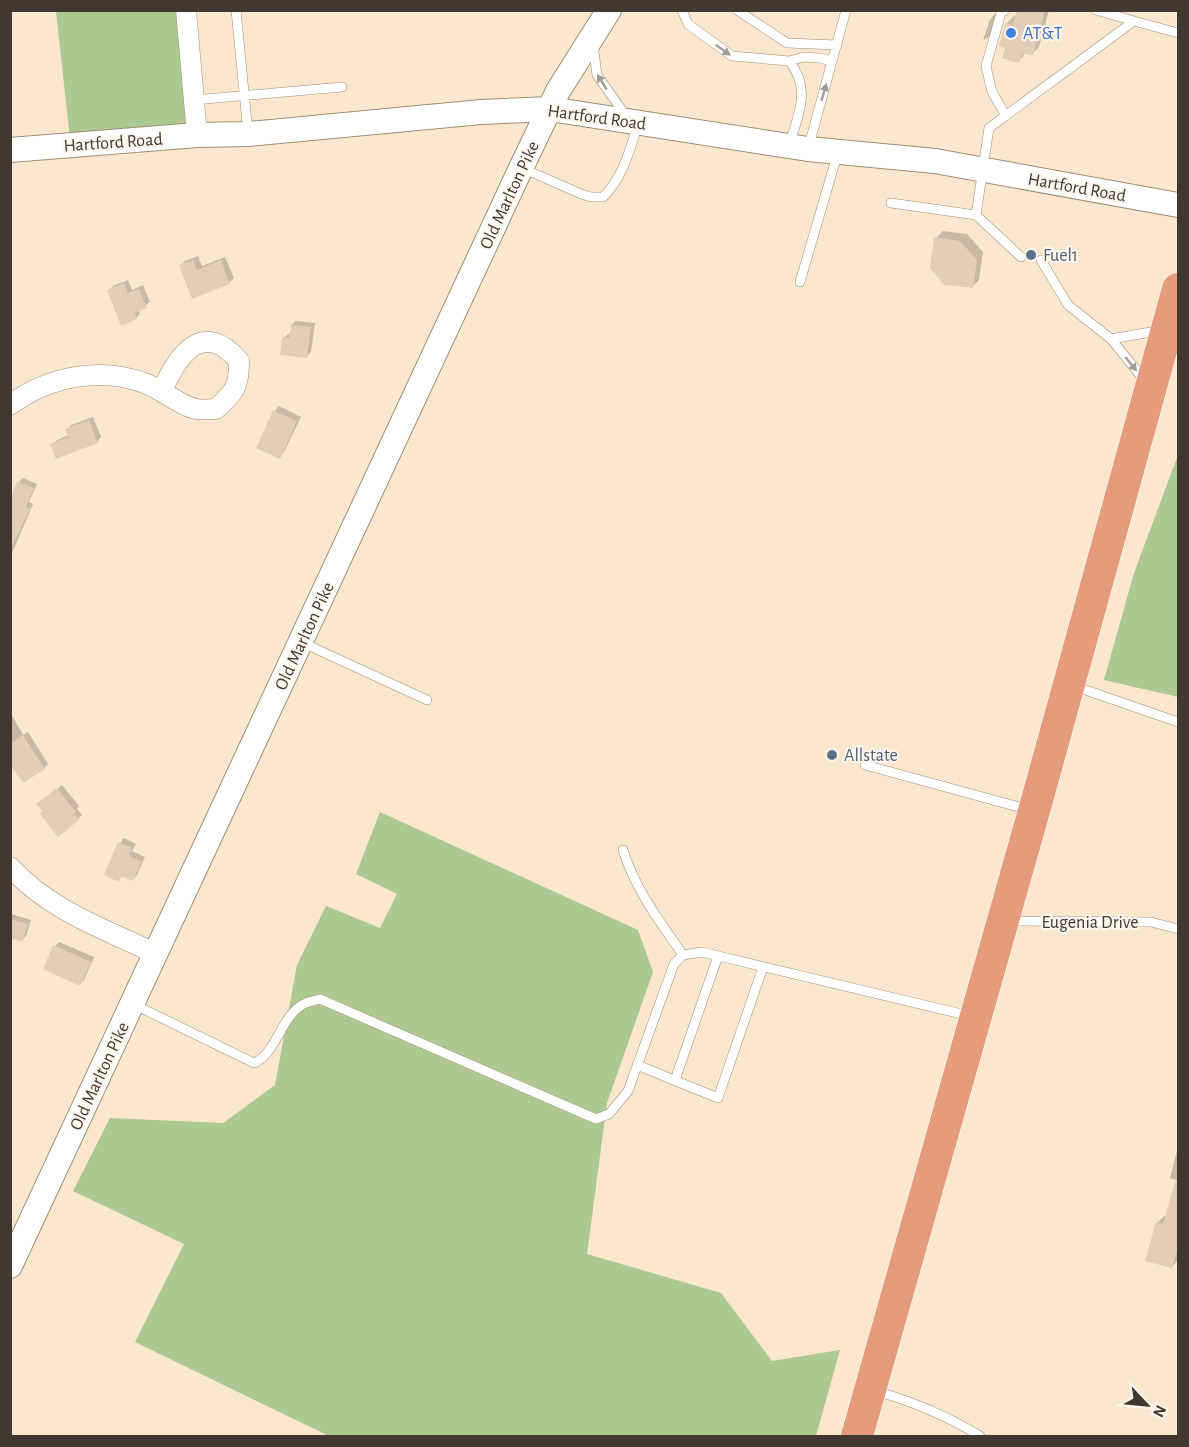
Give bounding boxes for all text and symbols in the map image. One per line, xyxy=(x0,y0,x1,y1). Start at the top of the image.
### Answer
place label: AT&T xyxy=(1023,25,1063,43)
marker: AT&T xyxy=(1004,26,1018,40)
one-way arrow xyxy=(716,43,731,55)
one-way arrow xyxy=(596,74,607,90)
one-way arrow xyxy=(820,83,829,101)
street label: Hartford Road xyxy=(546,102,647,134)
street label: Hartford Road xyxy=(63,131,163,155)
street label: Old Marlton Pike xyxy=(477,139,543,252)
street label: Hartford Road xyxy=(1026,170,1127,205)
place label: Fuel1 xyxy=(1043,247,1078,265)
marker: Fuel1 xyxy=(1024,248,1038,262)
one-way arrow xyxy=(1124,356,1137,372)
street label: Old Marlton Pike xyxy=(272,580,338,693)
place label: Allstate xyxy=(844,747,898,765)
marker: Allstate xyxy=(825,748,839,762)
street label: Eugenia Drive xyxy=(1042,914,1138,932)
street label: Old Marlton Pike xyxy=(67,1020,133,1133)
north arrow xyxy=(1117,1375,1177,1435)
text: N xyxy=(1150,1403,1169,1420)

